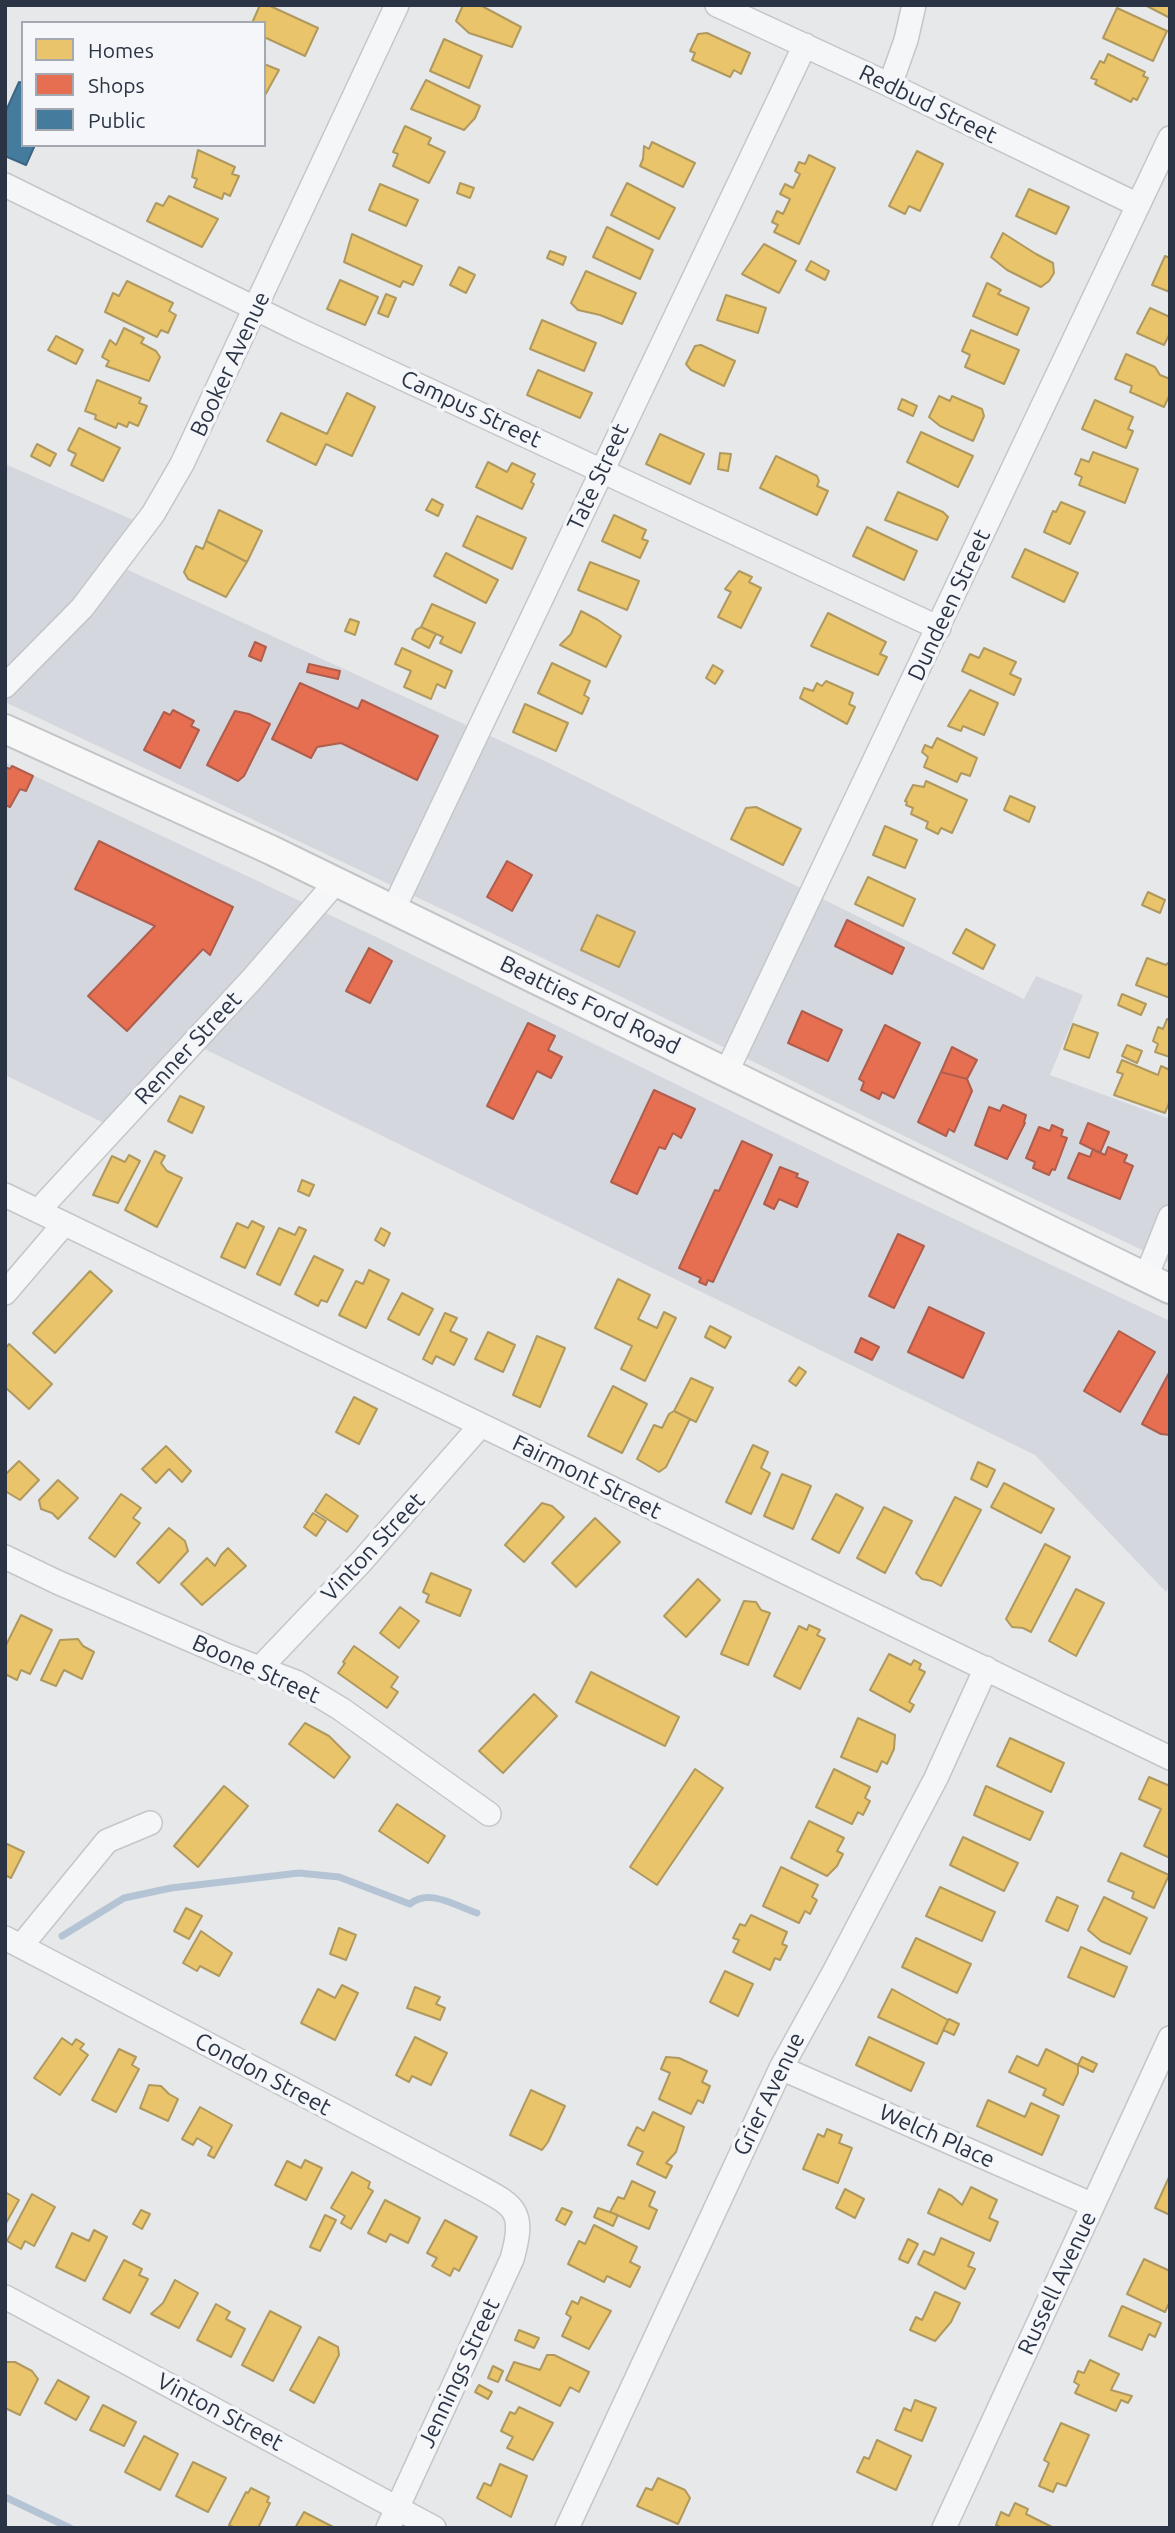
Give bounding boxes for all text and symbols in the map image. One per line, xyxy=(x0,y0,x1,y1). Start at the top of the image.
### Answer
legend xyxy=(21,21,266,147)
text: Homes xyxy=(88,38,154,62)
street label: Redbud Street xyxy=(855,59,1001,149)
text: Shops xyxy=(88,73,145,97)
text: Public xyxy=(88,108,145,132)
street label: Booker Avenue xyxy=(184,287,276,441)
street label: Campus Street xyxy=(396,364,546,454)
street label: Tate Street xyxy=(561,419,635,535)
street label: Dundeen Street xyxy=(902,525,996,685)
street label: Beatties Ford Road xyxy=(496,949,684,1061)
street label: Renner Street xyxy=(129,986,247,1110)
street label: Fairmont Street xyxy=(508,1429,666,1525)
street label: Vinton Street xyxy=(315,1487,431,1607)
street label: Boone Street xyxy=(188,1629,324,1709)
street label: Condon Street xyxy=(190,2027,336,2121)
street label: Grier Avenue xyxy=(727,2028,811,2160)
street label: Welch Place xyxy=(875,2098,999,2174)
street label: Russell Avenue xyxy=(1012,2207,1102,2359)
street label: Jennings Street xyxy=(412,2294,506,2452)
street label: Vinton Street xyxy=(152,2367,288,2457)

